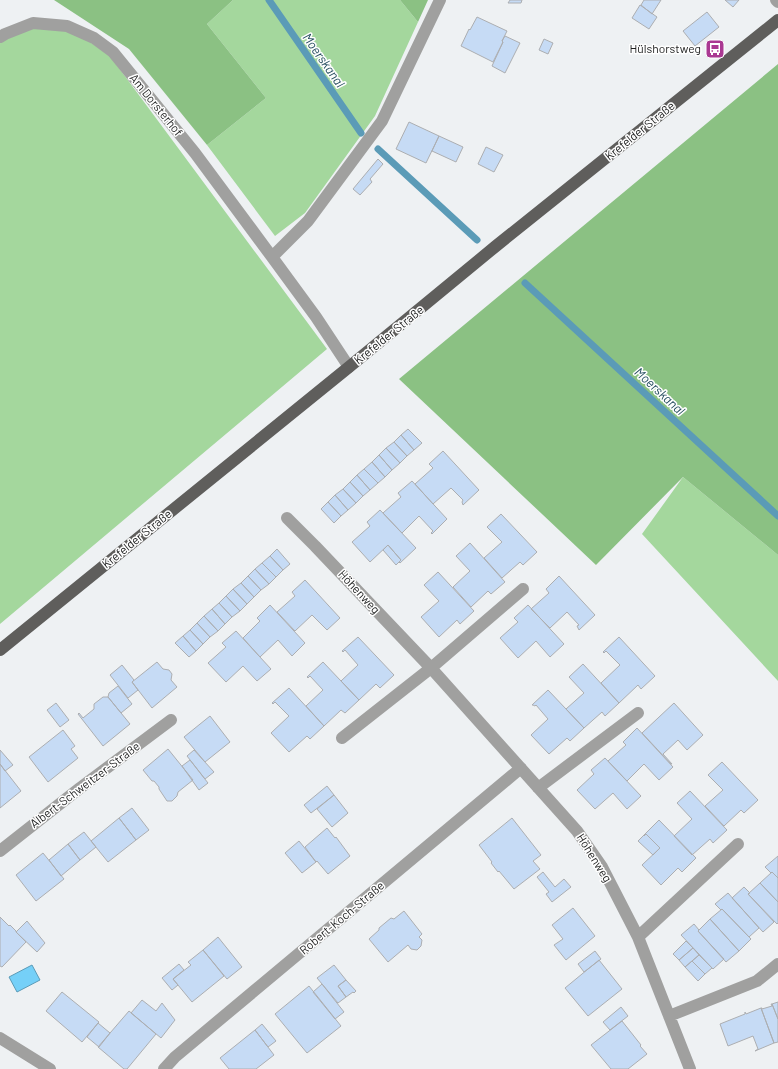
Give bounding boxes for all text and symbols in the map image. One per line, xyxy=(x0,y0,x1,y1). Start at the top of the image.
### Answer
water label: Moerskanal xyxy=(299,30,349,90)
bus stop icon: Hülshorstweg xyxy=(704,38,726,60)
place label: Hülshorstweg xyxy=(630,41,701,55)
street label: Am Dorsterhof xyxy=(128,71,186,138)
street label: Krefelder Straße xyxy=(602,98,677,163)
street label: Krefelder Straße xyxy=(351,302,426,367)
water label: Moerskanal xyxy=(632,364,688,418)
street label: Krefelder Straße xyxy=(99,506,174,571)
street label: Höhenweg xyxy=(336,567,383,616)
street label: Albert-Schweitzer-Straße xyxy=(27,738,142,830)
street label: Höhenweg xyxy=(574,831,615,884)
street label: Robert-Koch-Straße xyxy=(296,878,387,957)

